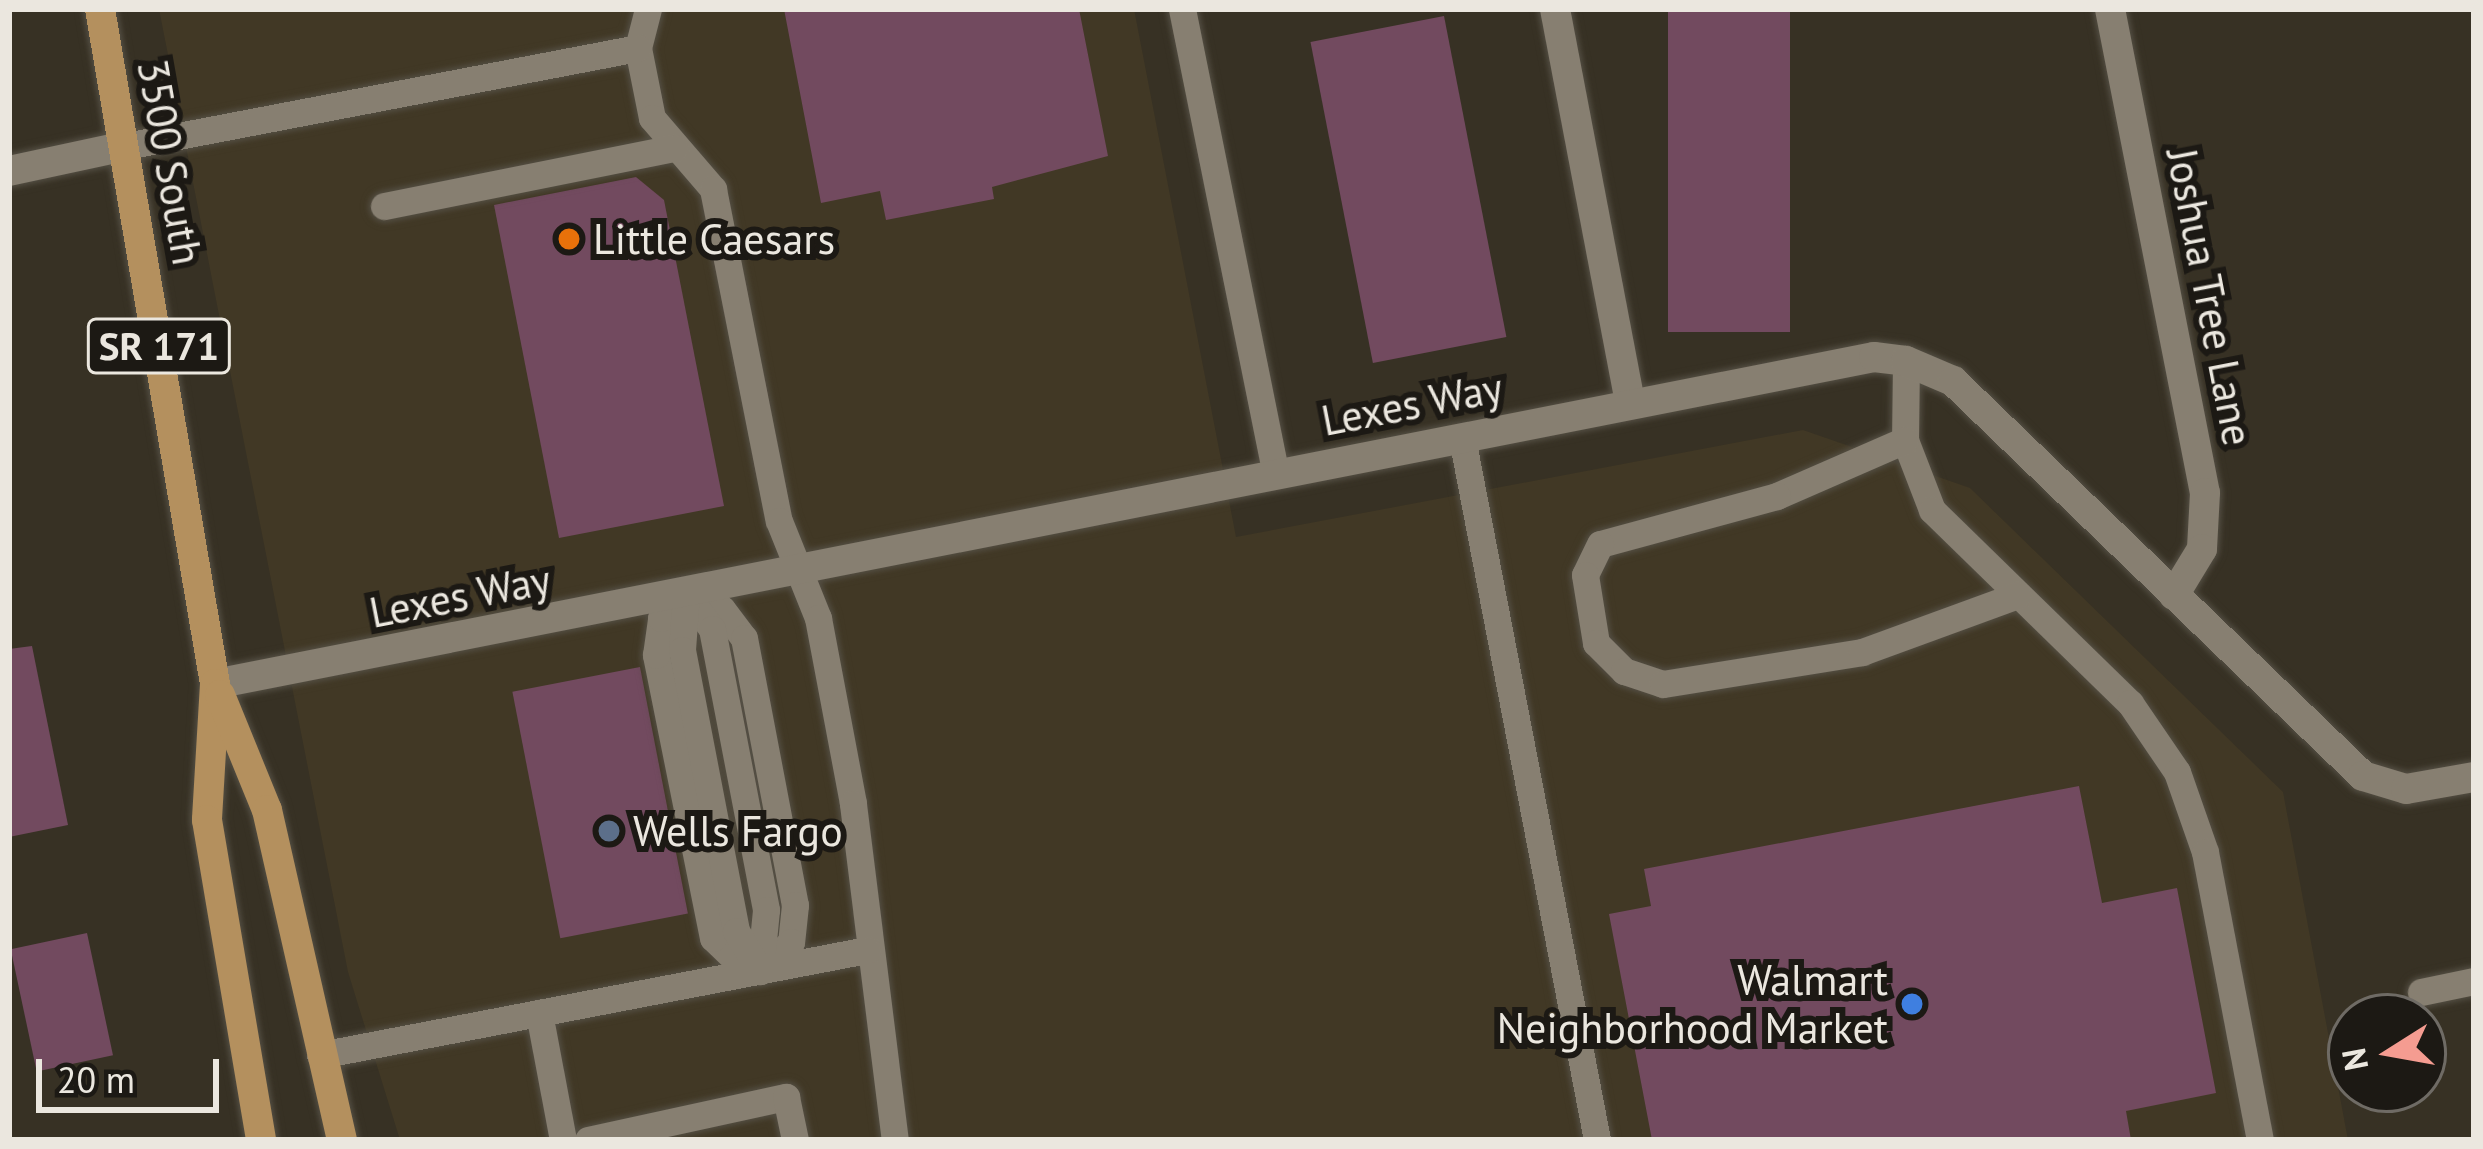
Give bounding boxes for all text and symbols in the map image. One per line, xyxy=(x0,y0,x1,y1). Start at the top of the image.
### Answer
street label: 3500 South xyxy=(127,55,213,269)
street label: Joshua Tree Lane xyxy=(2156,144,2264,450)
place label: Little Caesars xyxy=(593,214,835,264)
marker: Little Caesars xyxy=(556,226,582,252)
road number: SR 171 xyxy=(84,313,234,379)
street label: Lexes Way xyxy=(1317,362,1507,446)
street label: Lexes Way xyxy=(365,554,555,638)
place label: Wells Fargo xyxy=(633,806,843,856)
marker: Wells Fargo xyxy=(596,818,622,844)
place label: Walmart Neighborhood Market xyxy=(1497,955,1888,1054)
marker: Walmart Neighborhood Market xyxy=(1899,991,1925,1017)
north arrow xyxy=(2327,993,2447,1113)
scale bar xyxy=(42,1035,225,1109)
text: N xyxy=(2331,1045,2377,1074)
text: 20 m xyxy=(57,1056,135,1103)

